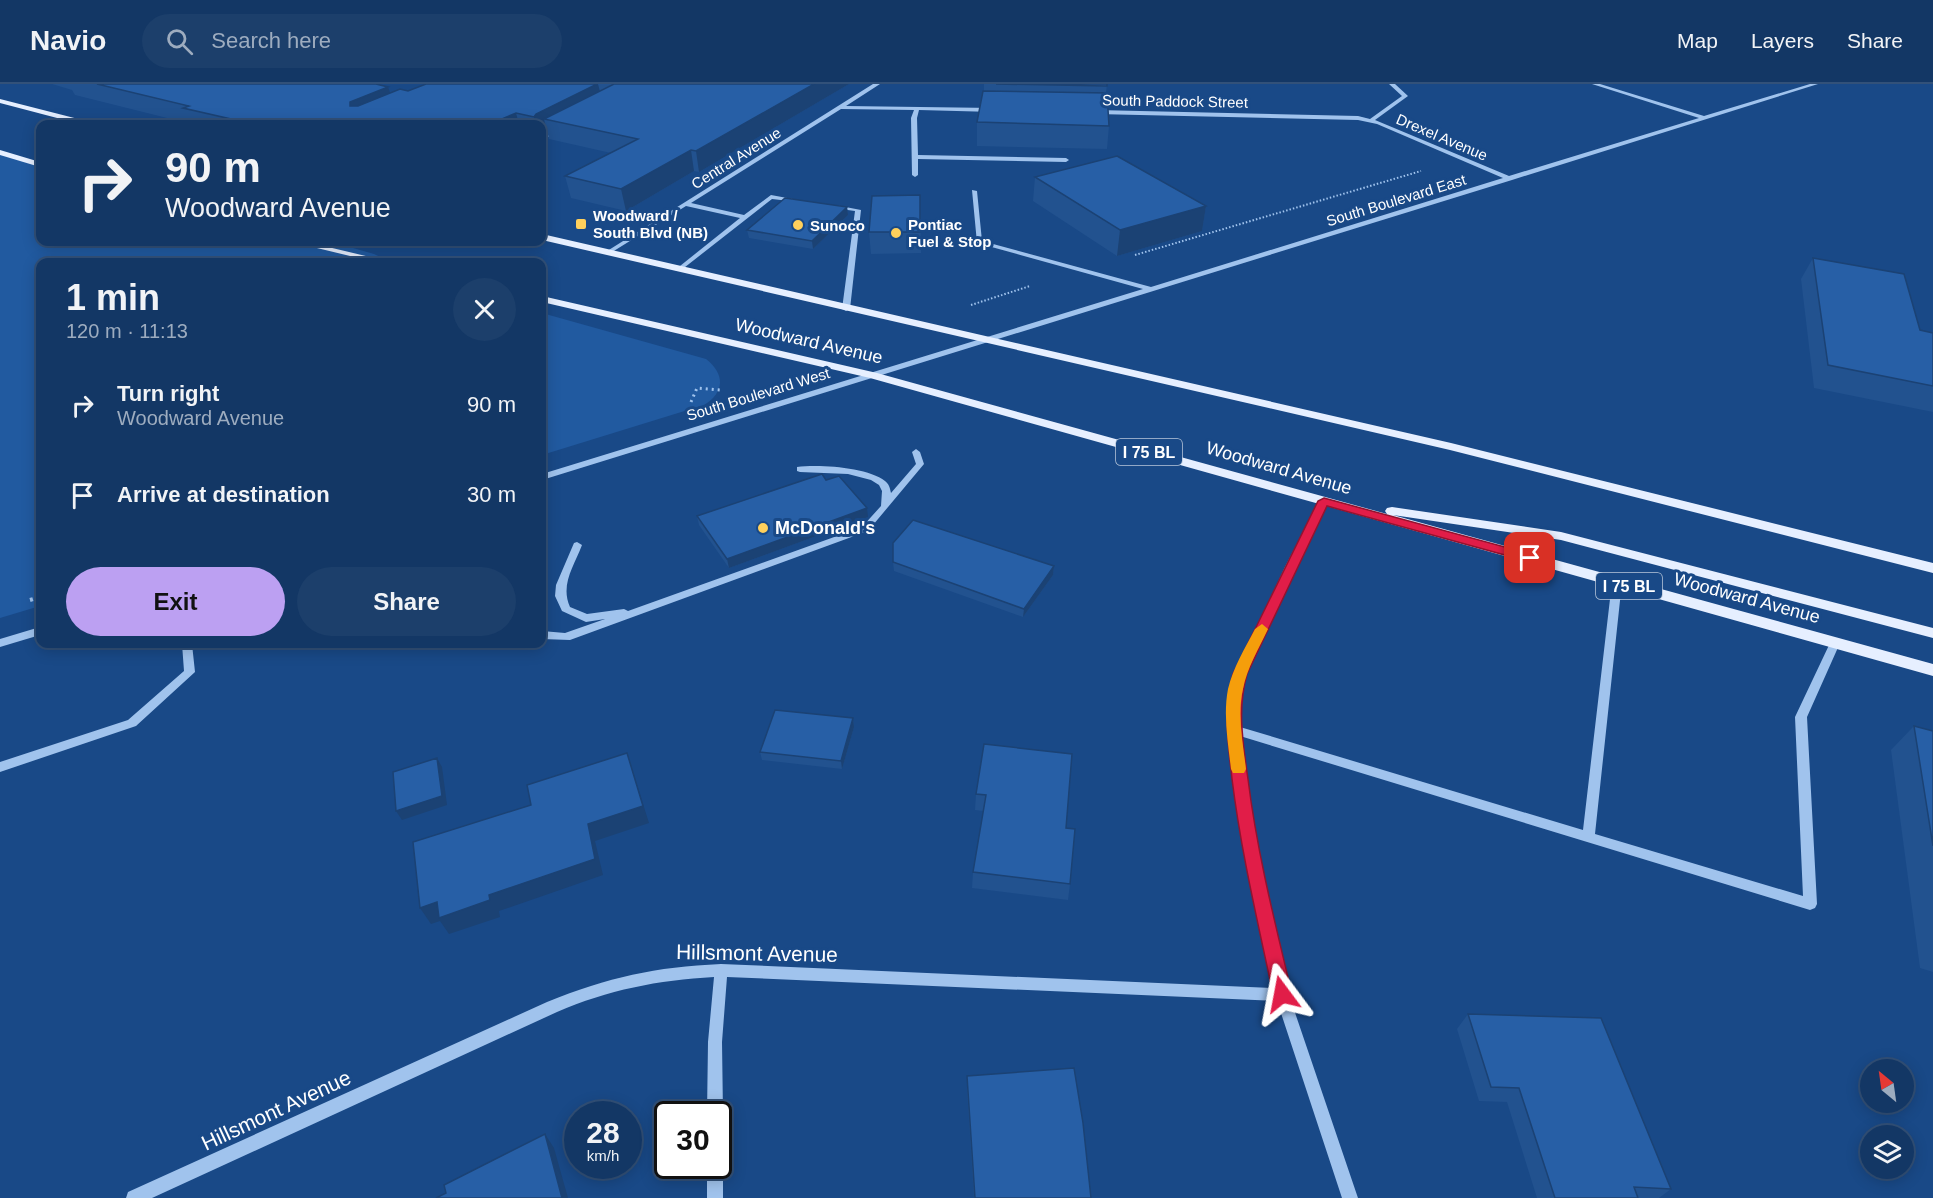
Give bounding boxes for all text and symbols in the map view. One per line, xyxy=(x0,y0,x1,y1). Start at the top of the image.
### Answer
search box xyxy=(142,14,562,68)
text: Navio xyxy=(30,25,106,56)
icon: search xyxy=(163,25,196,58)
text: Search here xyxy=(211,28,331,53)
text: Map xyxy=(1677,29,1718,52)
text: Layers xyxy=(1751,29,1814,52)
text: Share xyxy=(1847,29,1903,52)
street label: South Paddock Street xyxy=(1102,91,1249,111)
street label: Drexel Avenue xyxy=(1394,110,1490,164)
street label: Central Avenue xyxy=(688,124,784,192)
icon: right xyxy=(66,144,144,222)
text: 90 m xyxy=(165,144,261,191)
street label: South Boulevard East xyxy=(1324,170,1469,229)
text: Woodward Avenue xyxy=(165,193,391,223)
place label: Woodward / South Blvd (NB) xyxy=(593,207,708,241)
place label: Pontiac Fuel & Stop xyxy=(908,216,991,250)
marker: Woodward / South Blvd (NB) xyxy=(574,217,588,231)
place label: Sunoco xyxy=(810,217,865,234)
marker: Sunoco xyxy=(791,218,805,232)
marker: Pontiac Fuel & Stop xyxy=(889,226,903,240)
text: 1 min xyxy=(66,277,160,318)
button: close xyxy=(453,278,516,341)
street label: Woodward Avenue xyxy=(733,314,885,368)
text: 120 m · 11:13 xyxy=(66,320,188,342)
street label: South Boulevard West xyxy=(684,364,833,424)
text: Turn right xyxy=(117,381,219,406)
icon: right xyxy=(66,389,99,422)
text: 90 m xyxy=(467,392,516,417)
text: Woodward Avenue xyxy=(117,407,284,429)
street label: Woodward Avenue xyxy=(1204,438,1354,498)
road number: I 75 BL xyxy=(1116,439,1182,465)
icon: arrive xyxy=(66,479,99,512)
text: Arrive at destination xyxy=(117,482,330,507)
text: 30 m xyxy=(467,482,516,507)
place label: McDonald's xyxy=(775,518,875,538)
marker: McDonald's xyxy=(756,521,770,535)
pin xyxy=(1504,532,1555,583)
icon: arrive xyxy=(1513,541,1546,574)
button: Exit xyxy=(66,567,285,636)
button: Share xyxy=(297,567,516,636)
street label: Woodward Avenue xyxy=(1672,569,1822,627)
road number: I 75 BL xyxy=(1596,573,1662,599)
street label: Hillsmont Avenue xyxy=(676,940,838,966)
position arrow xyxy=(1250,962,1314,1026)
north arrow xyxy=(1860,1059,1914,1113)
map controls xyxy=(1860,1059,1914,1179)
street label: Hillsmont Avenue xyxy=(198,1065,354,1155)
speed limit sign: 30 xyxy=(654,1101,732,1179)
text: 28 xyxy=(586,1116,620,1149)
button: layers xyxy=(1860,1125,1914,1179)
text: km/h xyxy=(587,1147,619,1164)

